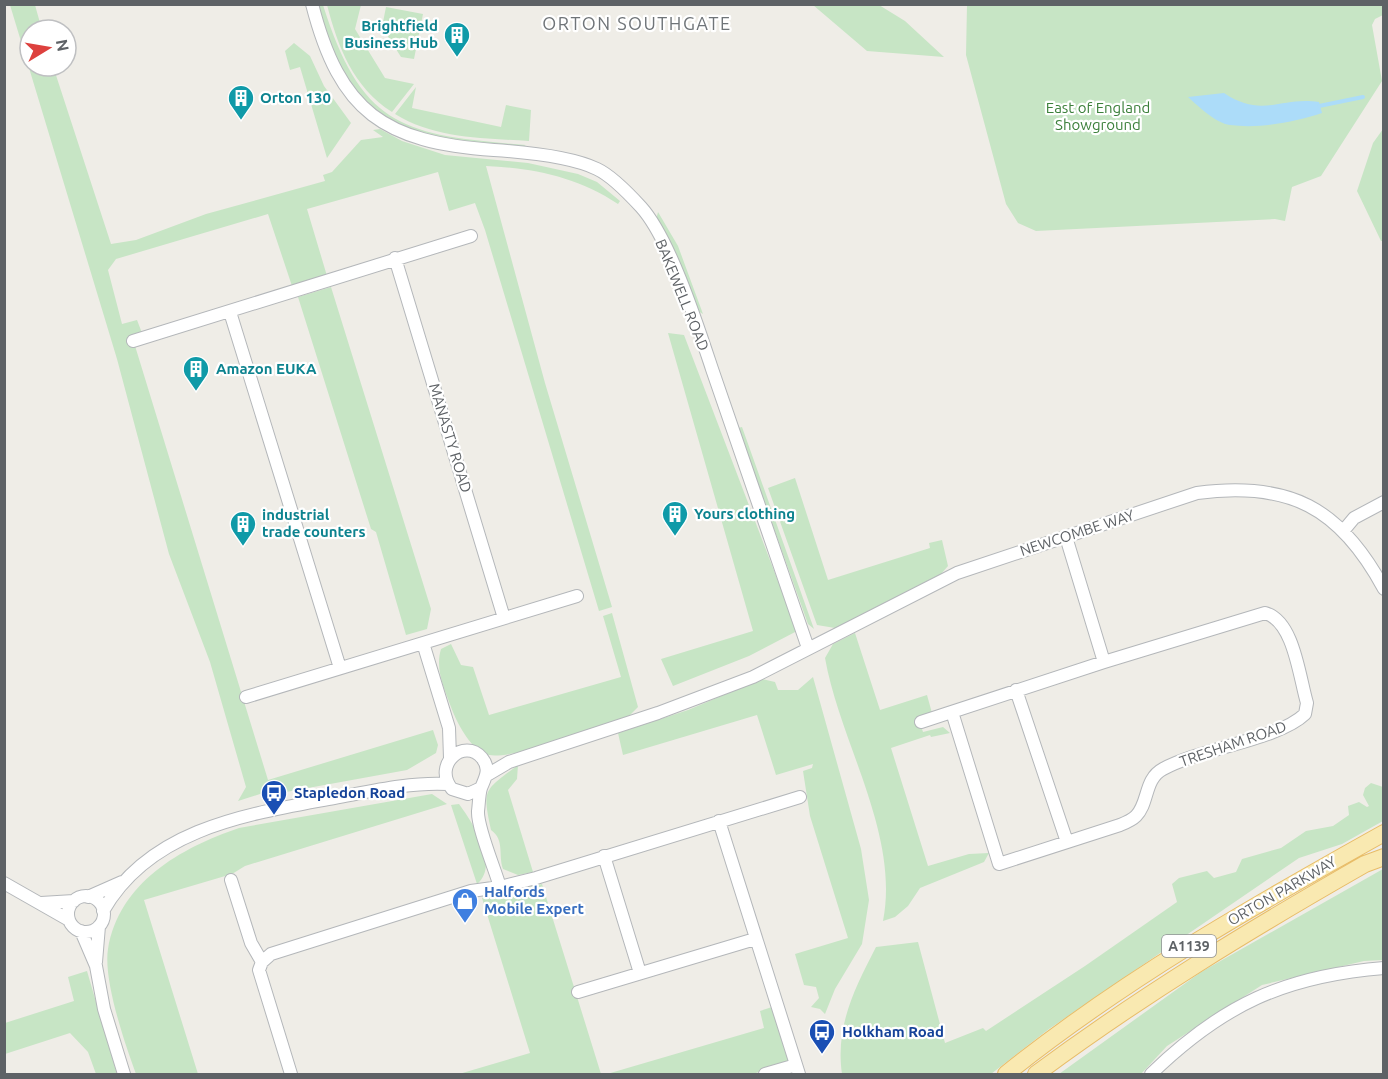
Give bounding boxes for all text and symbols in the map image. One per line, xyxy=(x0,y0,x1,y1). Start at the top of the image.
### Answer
district label: ORTON SOUTHGATE xyxy=(542,13,732,33)
place label: Brightfield Business Hub xyxy=(344,17,438,51)
north arrow xyxy=(18,18,78,78)
building icon: Brightfield Business Hub xyxy=(442,20,472,58)
text: N xyxy=(53,38,73,53)
building icon: Orton 130 xyxy=(226,83,256,121)
place label: Orton 130 xyxy=(260,89,331,106)
park label: East of England Showground xyxy=(1046,99,1150,133)
street label: BAKEWELL ROAD xyxy=(652,236,713,353)
building icon: Amazon EUKA xyxy=(181,354,211,392)
place label: Amazon EUKA xyxy=(216,360,317,377)
street label: MANASTY ROAD xyxy=(426,381,475,495)
building icon: Yours clothing xyxy=(660,499,690,537)
place label: Yours clothing xyxy=(694,505,795,522)
place label: industrial trade counters xyxy=(262,506,366,540)
street label: NEWCOMBE WAY xyxy=(1018,506,1136,559)
building icon: industrial trade counters xyxy=(228,509,258,547)
street label: TRESHAM ROAD xyxy=(1177,717,1288,770)
bus stop icon: Stapledon Road xyxy=(259,778,289,816)
place label: Stapledon Road xyxy=(294,784,405,801)
street label: ORTON PARKWAY xyxy=(1224,852,1339,929)
place label: Halfords Mobile Expert xyxy=(484,883,584,917)
shop icon: Halfords Mobile Expert xyxy=(450,886,480,924)
road number: A1139 xyxy=(1162,935,1216,957)
bus stop icon: Holkham Road xyxy=(807,1017,837,1055)
place label: Holkham Road xyxy=(842,1023,944,1040)

